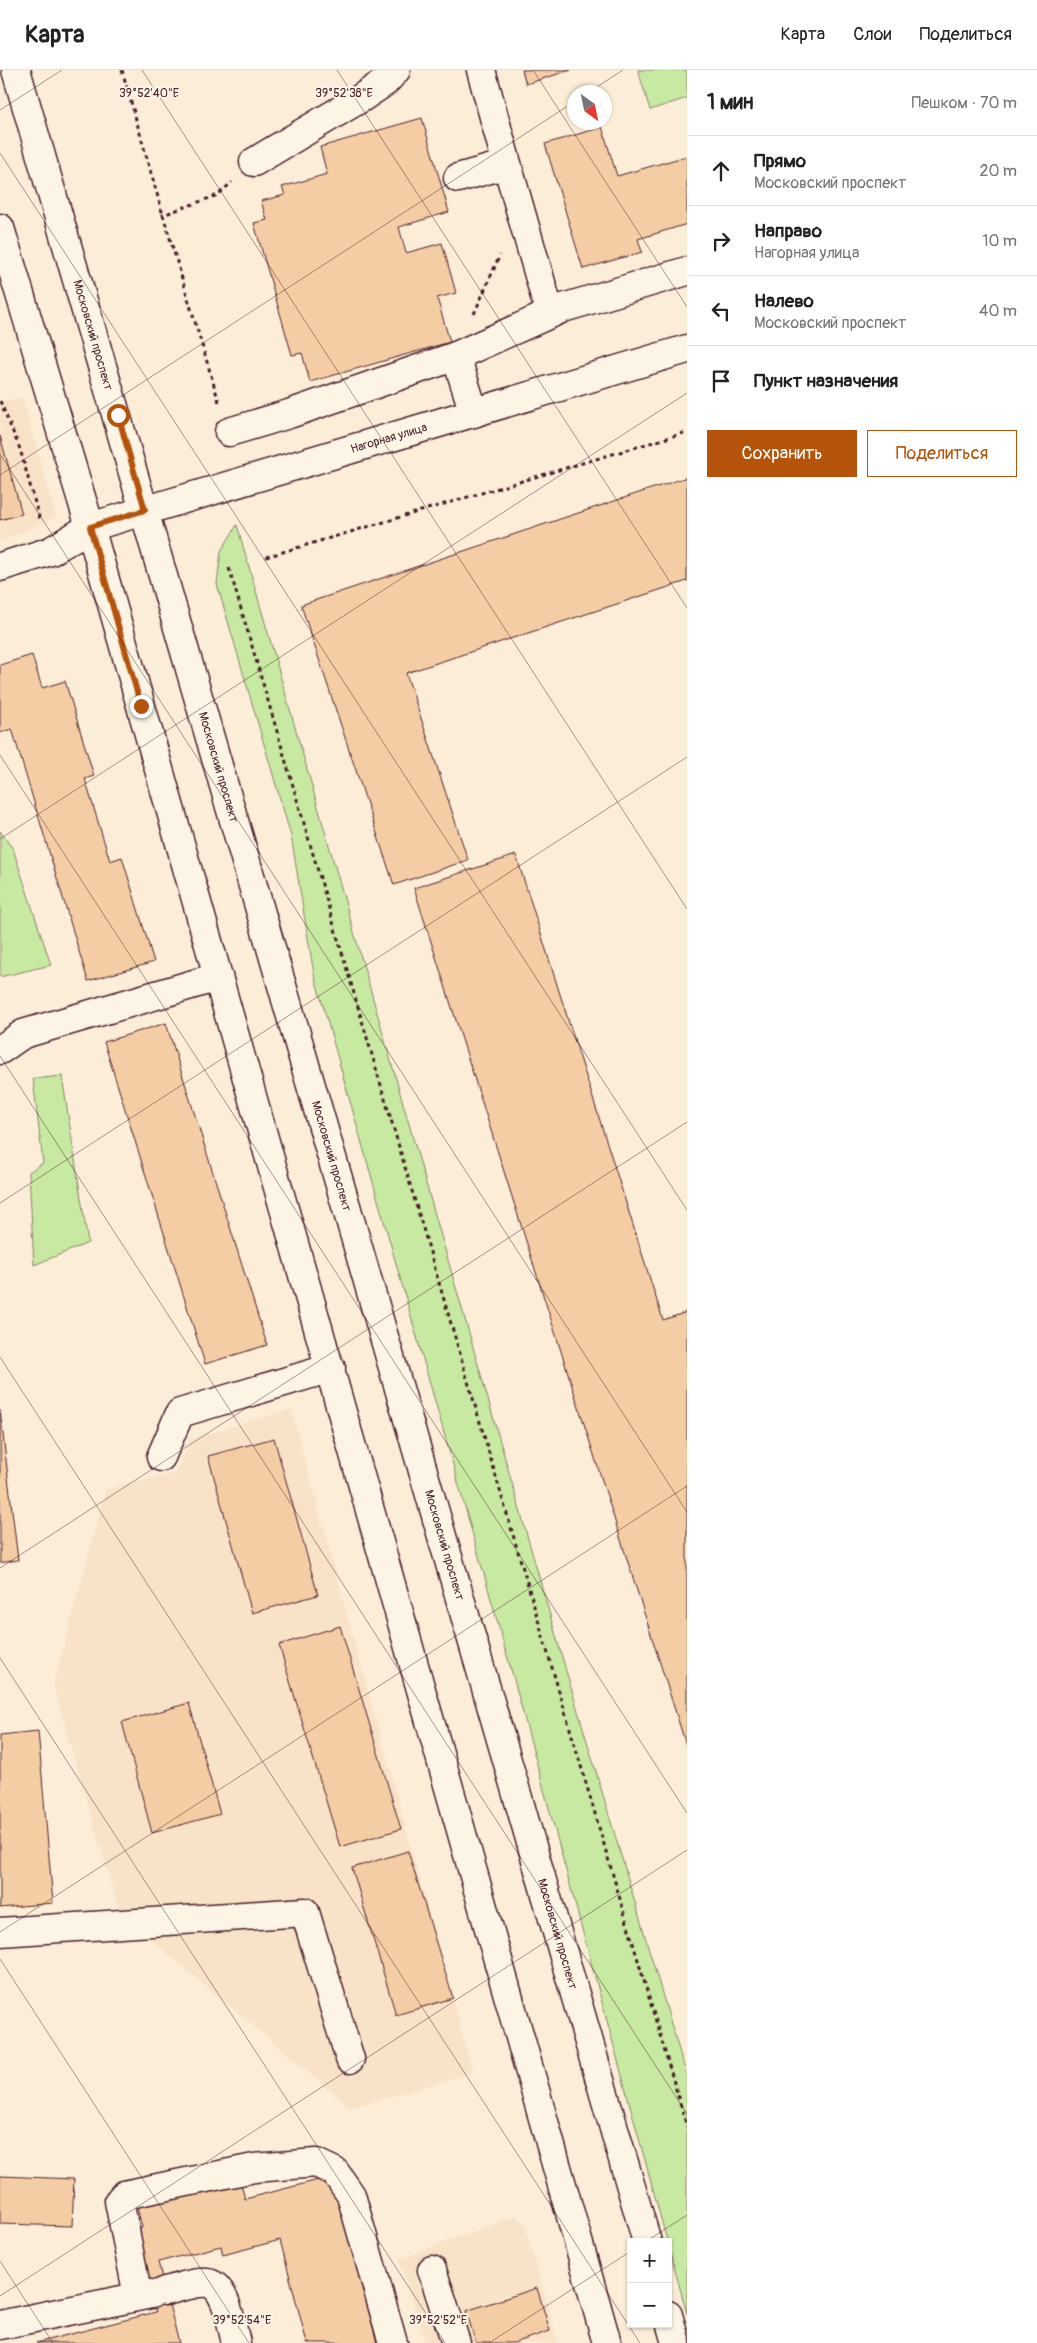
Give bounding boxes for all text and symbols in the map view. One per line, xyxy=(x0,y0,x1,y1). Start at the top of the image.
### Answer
text: Карта xyxy=(25,20,84,49)
text: Карта xyxy=(781,23,825,46)
text: Слои xyxy=(853,23,891,46)
text: Поделиться xyxy=(919,23,1012,46)
north arrow xyxy=(567,85,612,130)
text: 39°52'40"E xyxy=(119,86,179,101)
text: 39°52'38"E xyxy=(315,86,373,101)
text: 1 мин xyxy=(707,89,753,116)
text: Пешком · 70 m xyxy=(912,93,1017,113)
text: Прямо xyxy=(754,149,806,173)
icon: ahead xyxy=(707,157,735,185)
text: 20 m xyxy=(979,161,1017,181)
text: Московский проспект xyxy=(754,173,906,193)
text: Направо xyxy=(754,219,822,243)
icon: right xyxy=(707,227,735,255)
text: 10 m xyxy=(982,231,1017,251)
text: Нагорная улица xyxy=(754,243,859,263)
street label: Московский проспект xyxy=(69,278,116,392)
text: Налево xyxy=(754,289,814,313)
icon: left xyxy=(707,297,735,325)
text: 40 m xyxy=(979,301,1017,321)
text: Московский проспект xyxy=(754,313,906,333)
icon: arrive xyxy=(707,367,735,395)
text: Пункт назначения xyxy=(754,369,898,393)
route start xyxy=(107,404,130,427)
street label: Нагорная улица xyxy=(349,420,429,457)
button: Сохранить xyxy=(707,430,857,477)
button: Поделиться xyxy=(867,430,1017,477)
route end xyxy=(130,695,153,718)
street label: Московский проспект xyxy=(195,710,241,824)
street label: Московский проспект xyxy=(308,1099,354,1213)
street label: Московский проспект xyxy=(421,1488,467,1602)
street label: Московский проспект xyxy=(534,1877,580,1991)
map controls xyxy=(627,2238,672,2328)
button: + xyxy=(627,2238,672,2283)
button: − xyxy=(627,2283,672,2328)
text: 39°52'54"E xyxy=(213,2313,271,2328)
text: 39°52'52"E xyxy=(409,2313,467,2328)

